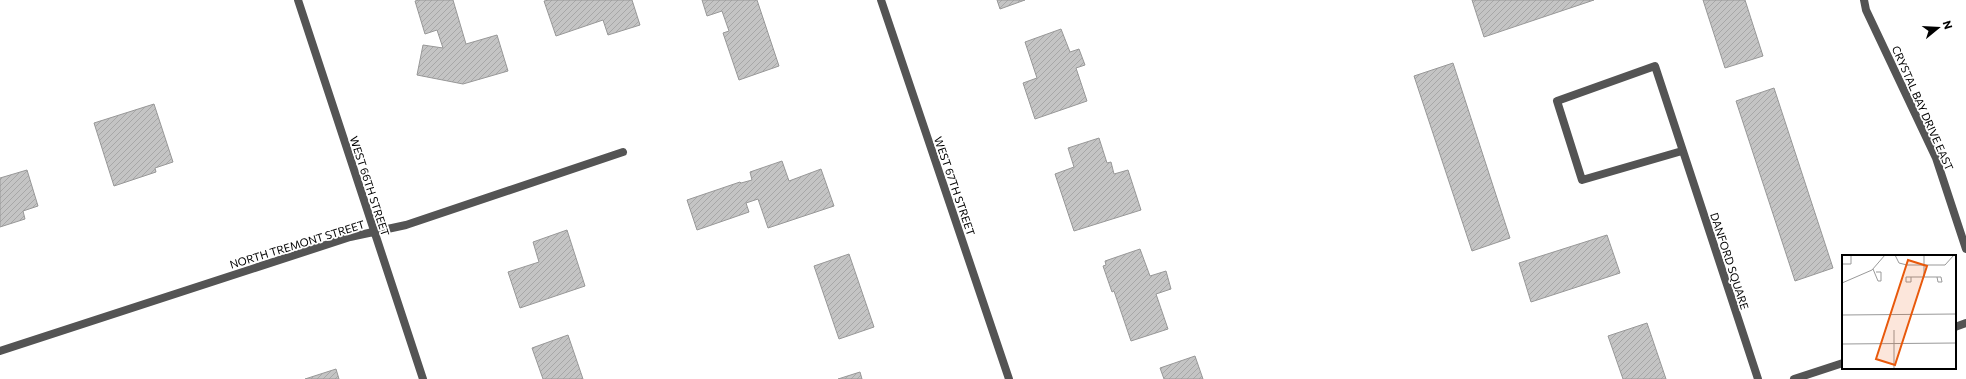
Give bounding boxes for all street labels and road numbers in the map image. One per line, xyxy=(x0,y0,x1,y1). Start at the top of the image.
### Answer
street label: CRYSTAL BAY DRIVE EAST xyxy=(1890,44,1956,172)
street label: WEST 66TH STREET xyxy=(348,134,392,238)
street label: WEST 67TH STREET xyxy=(932,135,978,237)
street label: DANFORD SQUARE xyxy=(1708,211,1752,311)
street label: NORTH TREMONT STREET xyxy=(228,217,366,271)

